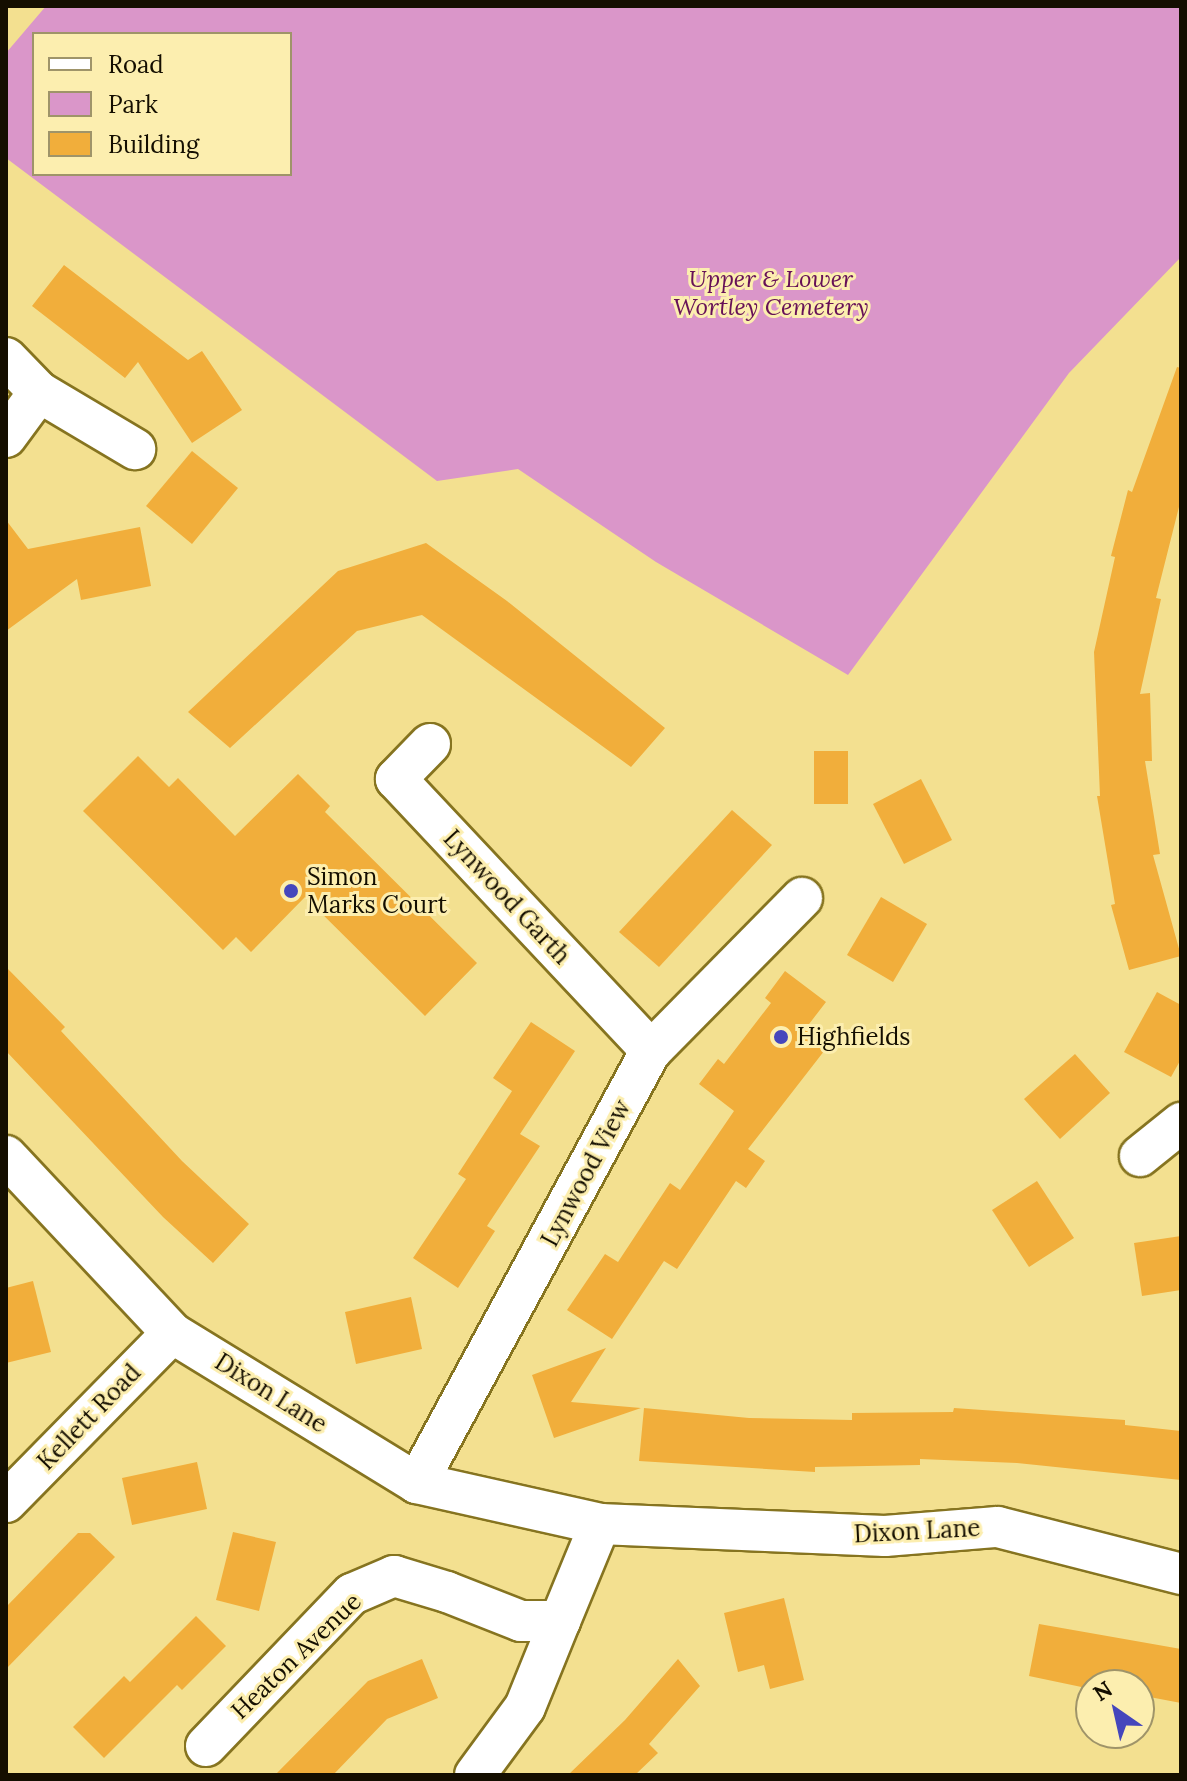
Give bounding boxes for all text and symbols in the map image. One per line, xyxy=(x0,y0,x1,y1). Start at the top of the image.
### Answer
legend xyxy=(32,32,292,176)
text: Road xyxy=(108,49,164,80)
text: Park xyxy=(108,89,158,120)
text: Building xyxy=(108,129,199,160)
park label: Upper & Lower Wortley Cemetery xyxy=(673,265,869,321)
street label: Lynwood Garth xyxy=(438,824,576,970)
place label: Simon Marks Court xyxy=(307,863,447,919)
marker: Simon Marks Court xyxy=(282,882,300,900)
place label: Highfields xyxy=(797,1023,910,1051)
marker: Highfields xyxy=(772,1028,790,1046)
street label: Lynwood View xyxy=(535,1095,637,1251)
street label: Dixon Lane xyxy=(210,1347,332,1439)
street label: Kellett Road xyxy=(31,1358,147,1476)
street label: Dixon Lane xyxy=(853,1513,981,1549)
street label: Heaton Avenue xyxy=(225,1587,367,1725)
north arrow xyxy=(1075,1669,1155,1749)
text: N xyxy=(1088,1674,1118,1707)

